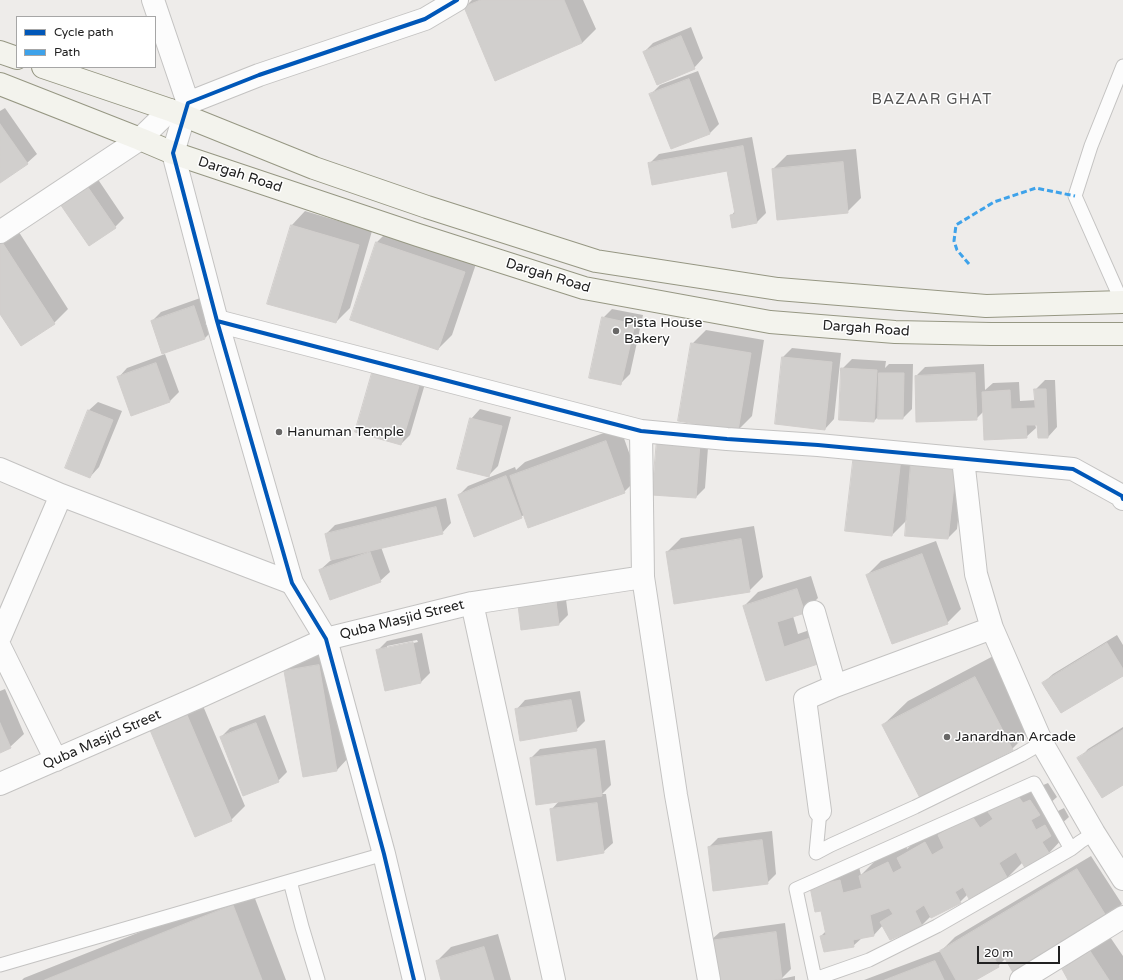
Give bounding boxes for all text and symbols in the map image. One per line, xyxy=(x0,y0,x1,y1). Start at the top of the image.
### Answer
legend xyxy=(16,16,156,68)
text: Cycle path xyxy=(54,25,113,39)
text: Path xyxy=(54,45,80,59)
district label: BAZAAR GHAT xyxy=(872,91,992,109)
street label: Dargah Road xyxy=(196,154,284,196)
street label: Dargah Road xyxy=(504,255,592,297)
place label: Pista House Bakery xyxy=(624,315,702,348)
street label: Dargah Road xyxy=(822,318,910,340)
marker: Pista House Bakery xyxy=(611,326,621,336)
place label: Hanuman Temple xyxy=(287,424,404,440)
marker: Hanuman Temple xyxy=(274,427,284,437)
street label: Quba Masjid Street xyxy=(338,596,466,644)
street label: Quba Masjid Street xyxy=(40,706,164,774)
place label: Janardhan Arcade xyxy=(955,729,1076,745)
marker: Janardhan Arcade xyxy=(942,732,952,742)
scale bar xyxy=(979,938,1062,964)
text: 20 m xyxy=(984,946,1013,960)

